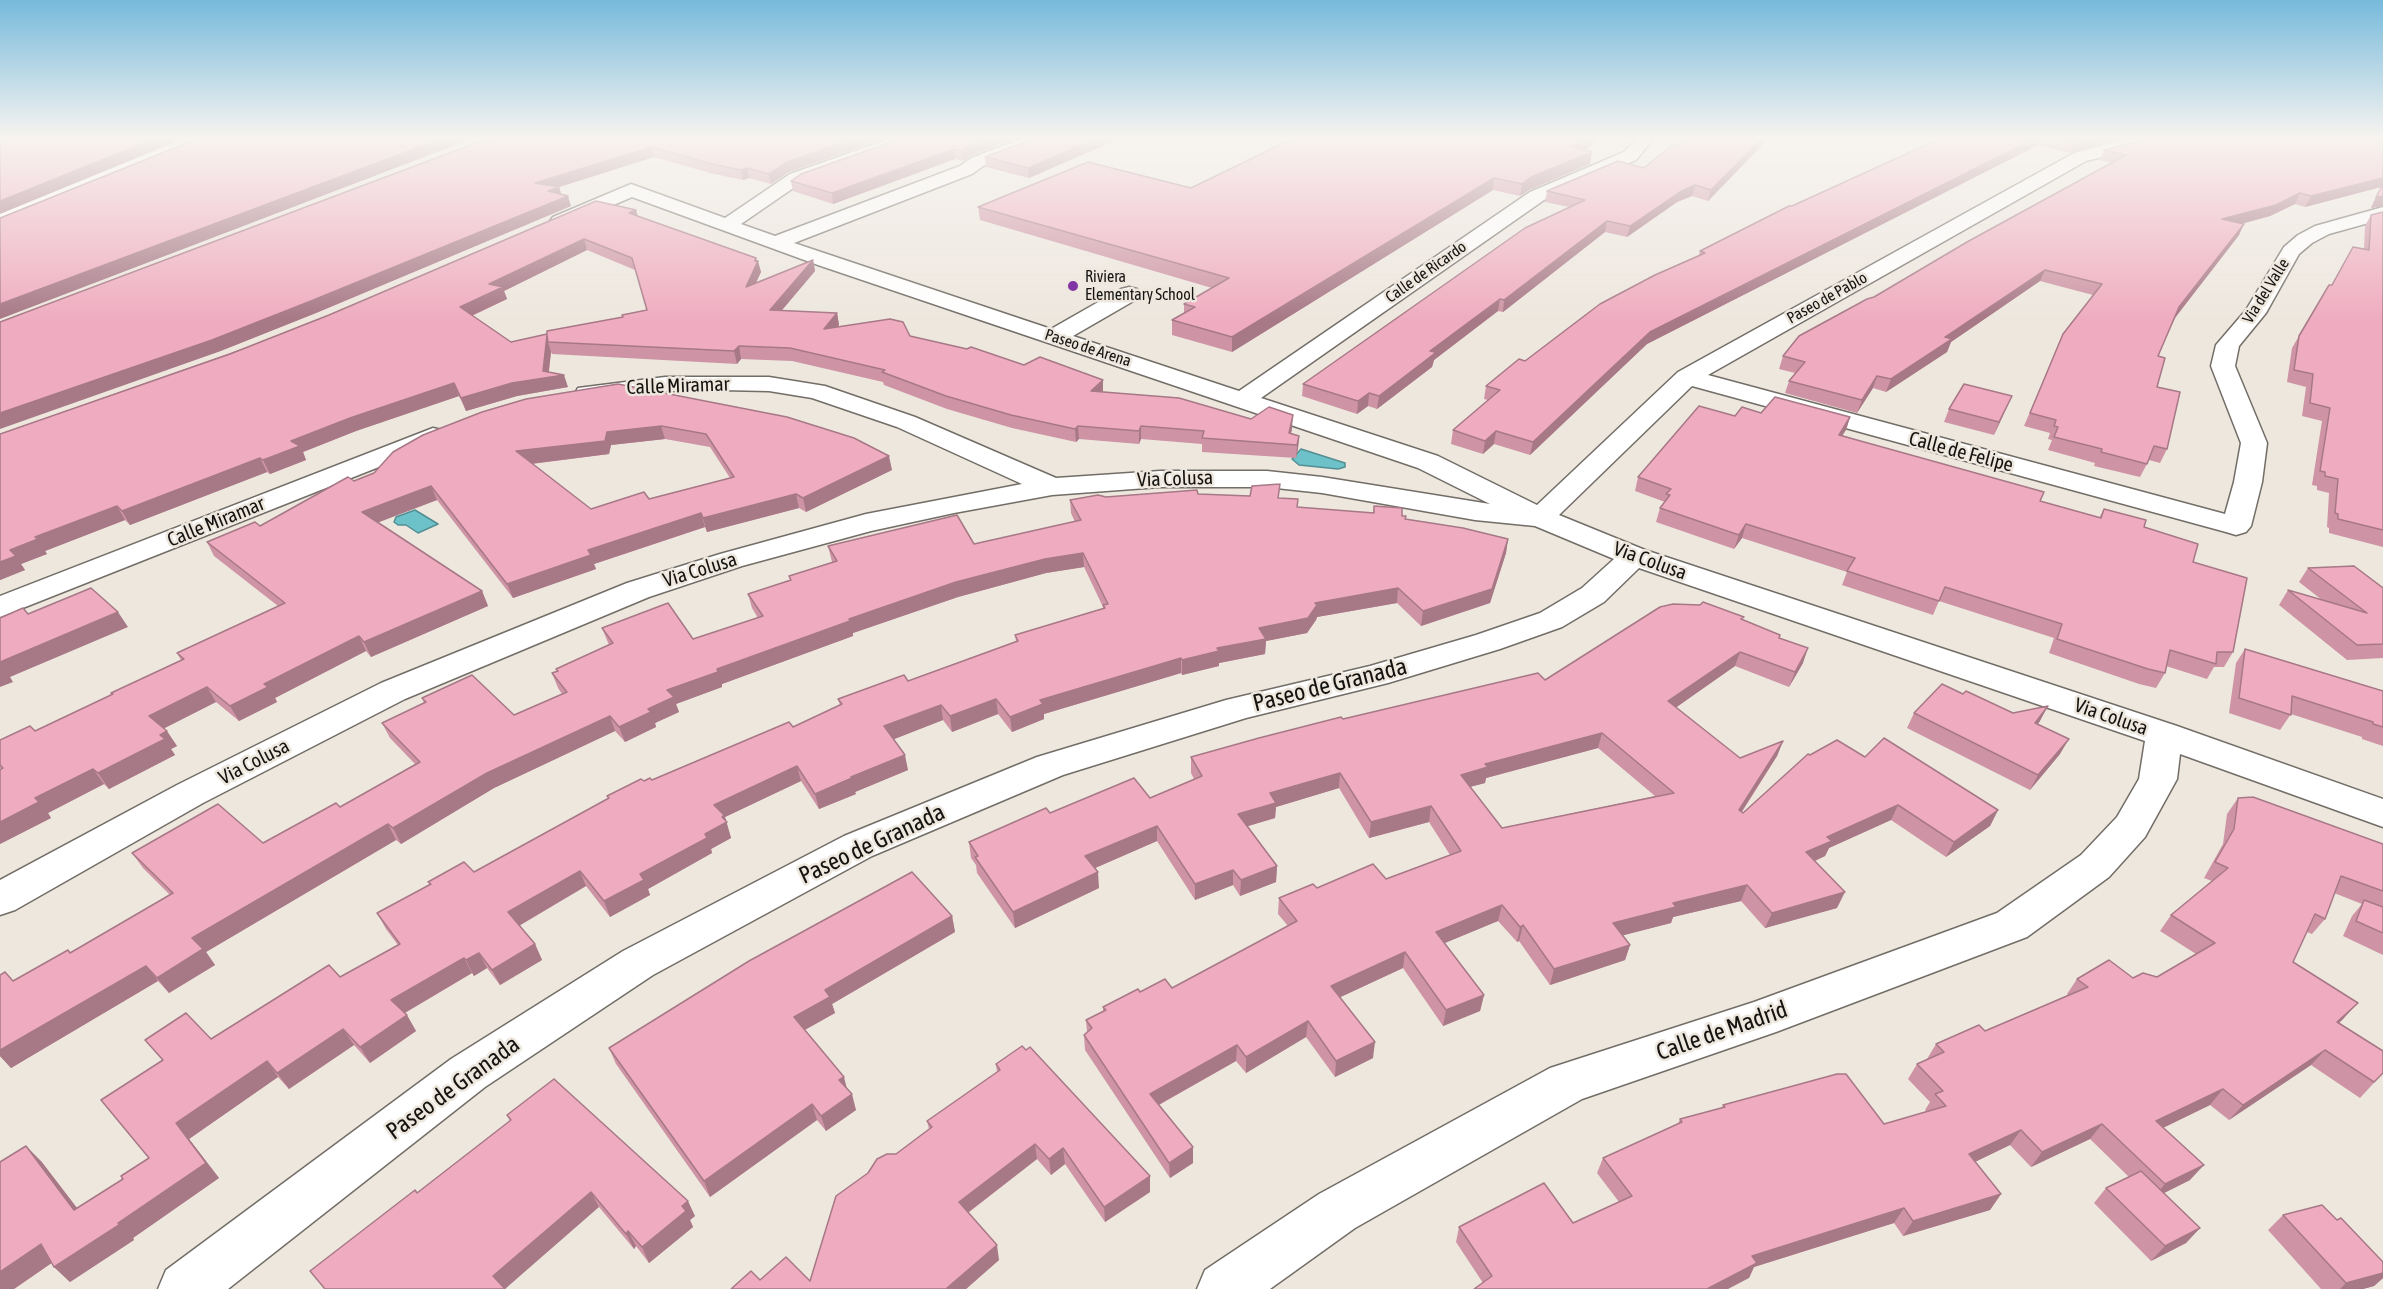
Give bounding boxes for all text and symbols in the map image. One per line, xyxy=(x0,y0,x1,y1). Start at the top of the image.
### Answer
street label: Calle de Ricardo xyxy=(1382,237,1470,307)
street label: Via del Valle xyxy=(2239,255,2293,327)
place label: Riviera Elementary School xyxy=(1085,267,1195,305)
street label: Paseo de Pablo xyxy=(1784,268,1870,328)
marker: Riviera Elementary School xyxy=(1066,279,1080,293)
street label: Paseo de Arena xyxy=(1042,325,1134,371)
street label: Calle Miramar xyxy=(626,372,730,400)
street label: Calle de Felipe xyxy=(1906,427,2016,477)
street label: Via Colusa xyxy=(1137,466,1213,492)
street label: Calle Miramar xyxy=(164,492,268,552)
street label: Via Colusa xyxy=(1610,537,1690,585)
street label: Via Colusa xyxy=(660,547,740,593)
street label: Paseo de Granada xyxy=(1250,652,1410,718)
street label: Via Colusa xyxy=(2071,693,2151,741)
street label: Via Colusa xyxy=(215,734,293,790)
street label: Paseo de Granada xyxy=(794,798,950,890)
street label: Calle de Madrid xyxy=(1653,995,1791,1067)
street label: Paseo de Granada xyxy=(381,1030,525,1146)

